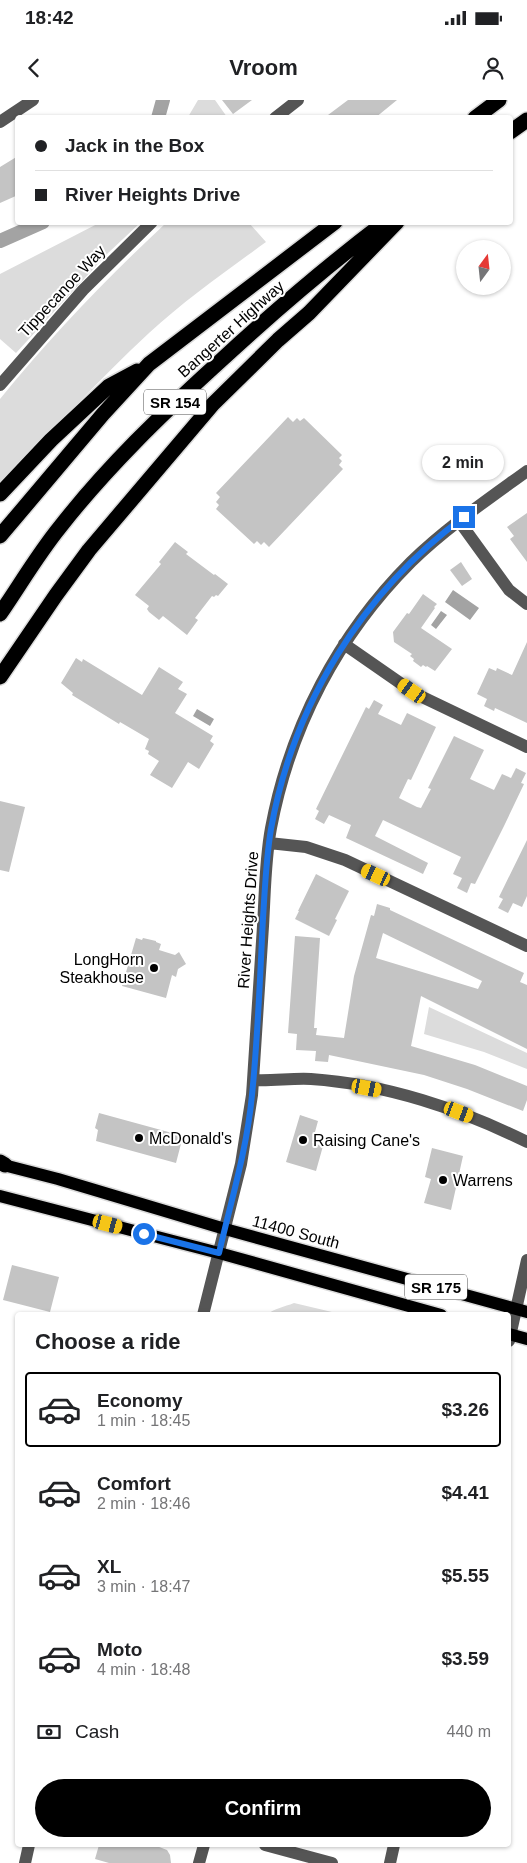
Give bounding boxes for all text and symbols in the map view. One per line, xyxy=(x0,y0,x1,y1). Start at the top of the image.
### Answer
text: 18:42 xyxy=(25,7,74,28)
icon: back xyxy=(20,54,48,82)
icon: person xyxy=(479,54,507,82)
text: Vroom xyxy=(229,55,298,80)
text: Jack in the Box xyxy=(65,135,204,156)
text: River Heights Drive xyxy=(65,184,240,205)
north arrow xyxy=(456,240,511,295)
map controls xyxy=(456,240,511,295)
street label: Tippecanoe Way xyxy=(15,242,109,340)
street label: Bangerter Highway xyxy=(175,277,287,381)
road number: SR 154 xyxy=(144,390,206,414)
callout: 2 min xyxy=(423,444,505,480)
text: 2 min xyxy=(442,454,484,471)
route end xyxy=(453,506,475,528)
car xyxy=(395,676,428,706)
street label: River Heights Drive xyxy=(235,851,261,989)
car xyxy=(359,862,392,888)
place label: LongHorn Steakhouse xyxy=(59,951,144,986)
marker: LongHorn Steakhouse xyxy=(148,962,160,974)
car xyxy=(350,1078,383,1098)
car xyxy=(442,1100,475,1124)
place label: McDonald's xyxy=(149,1130,232,1147)
marker: McDonald's xyxy=(133,1132,145,1144)
place label: Raising Cane's xyxy=(313,1132,420,1149)
marker: Raising Cane's xyxy=(297,1134,309,1146)
place label: Warrens xyxy=(453,1172,513,1189)
marker: Warrens xyxy=(437,1174,449,1186)
street label: 11400 South xyxy=(251,1212,341,1252)
car xyxy=(91,1213,124,1235)
route start xyxy=(133,1223,155,1245)
road number: SR 175 xyxy=(405,1274,467,1300)
text: Choose a ride xyxy=(35,1329,180,1354)
icon: car xyxy=(37,1387,82,1432)
text: Economy xyxy=(97,1390,183,1411)
text: $3.26 xyxy=(441,1399,489,1420)
text: 1 min · 18:45 xyxy=(97,1412,190,1429)
icon: car xyxy=(37,1470,82,1515)
text: Comfort xyxy=(97,1473,171,1494)
text: $4.41 xyxy=(441,1482,489,1503)
text: 2 min · 18:46 xyxy=(97,1495,190,1512)
icon: car xyxy=(37,1553,82,1598)
text: XL xyxy=(97,1556,121,1577)
text: $5.55 xyxy=(441,1565,489,1586)
text: 3 min · 18:47 xyxy=(97,1578,190,1595)
icon: car xyxy=(37,1636,82,1681)
text: Moto xyxy=(97,1639,142,1660)
text: $3.59 xyxy=(441,1648,489,1669)
text: 4 min · 18:48 xyxy=(97,1661,190,1678)
icon: cash xyxy=(35,1718,63,1746)
text: Cash xyxy=(75,1721,119,1742)
text: 440 m xyxy=(447,1723,491,1740)
button: Confirm xyxy=(35,1779,491,1837)

